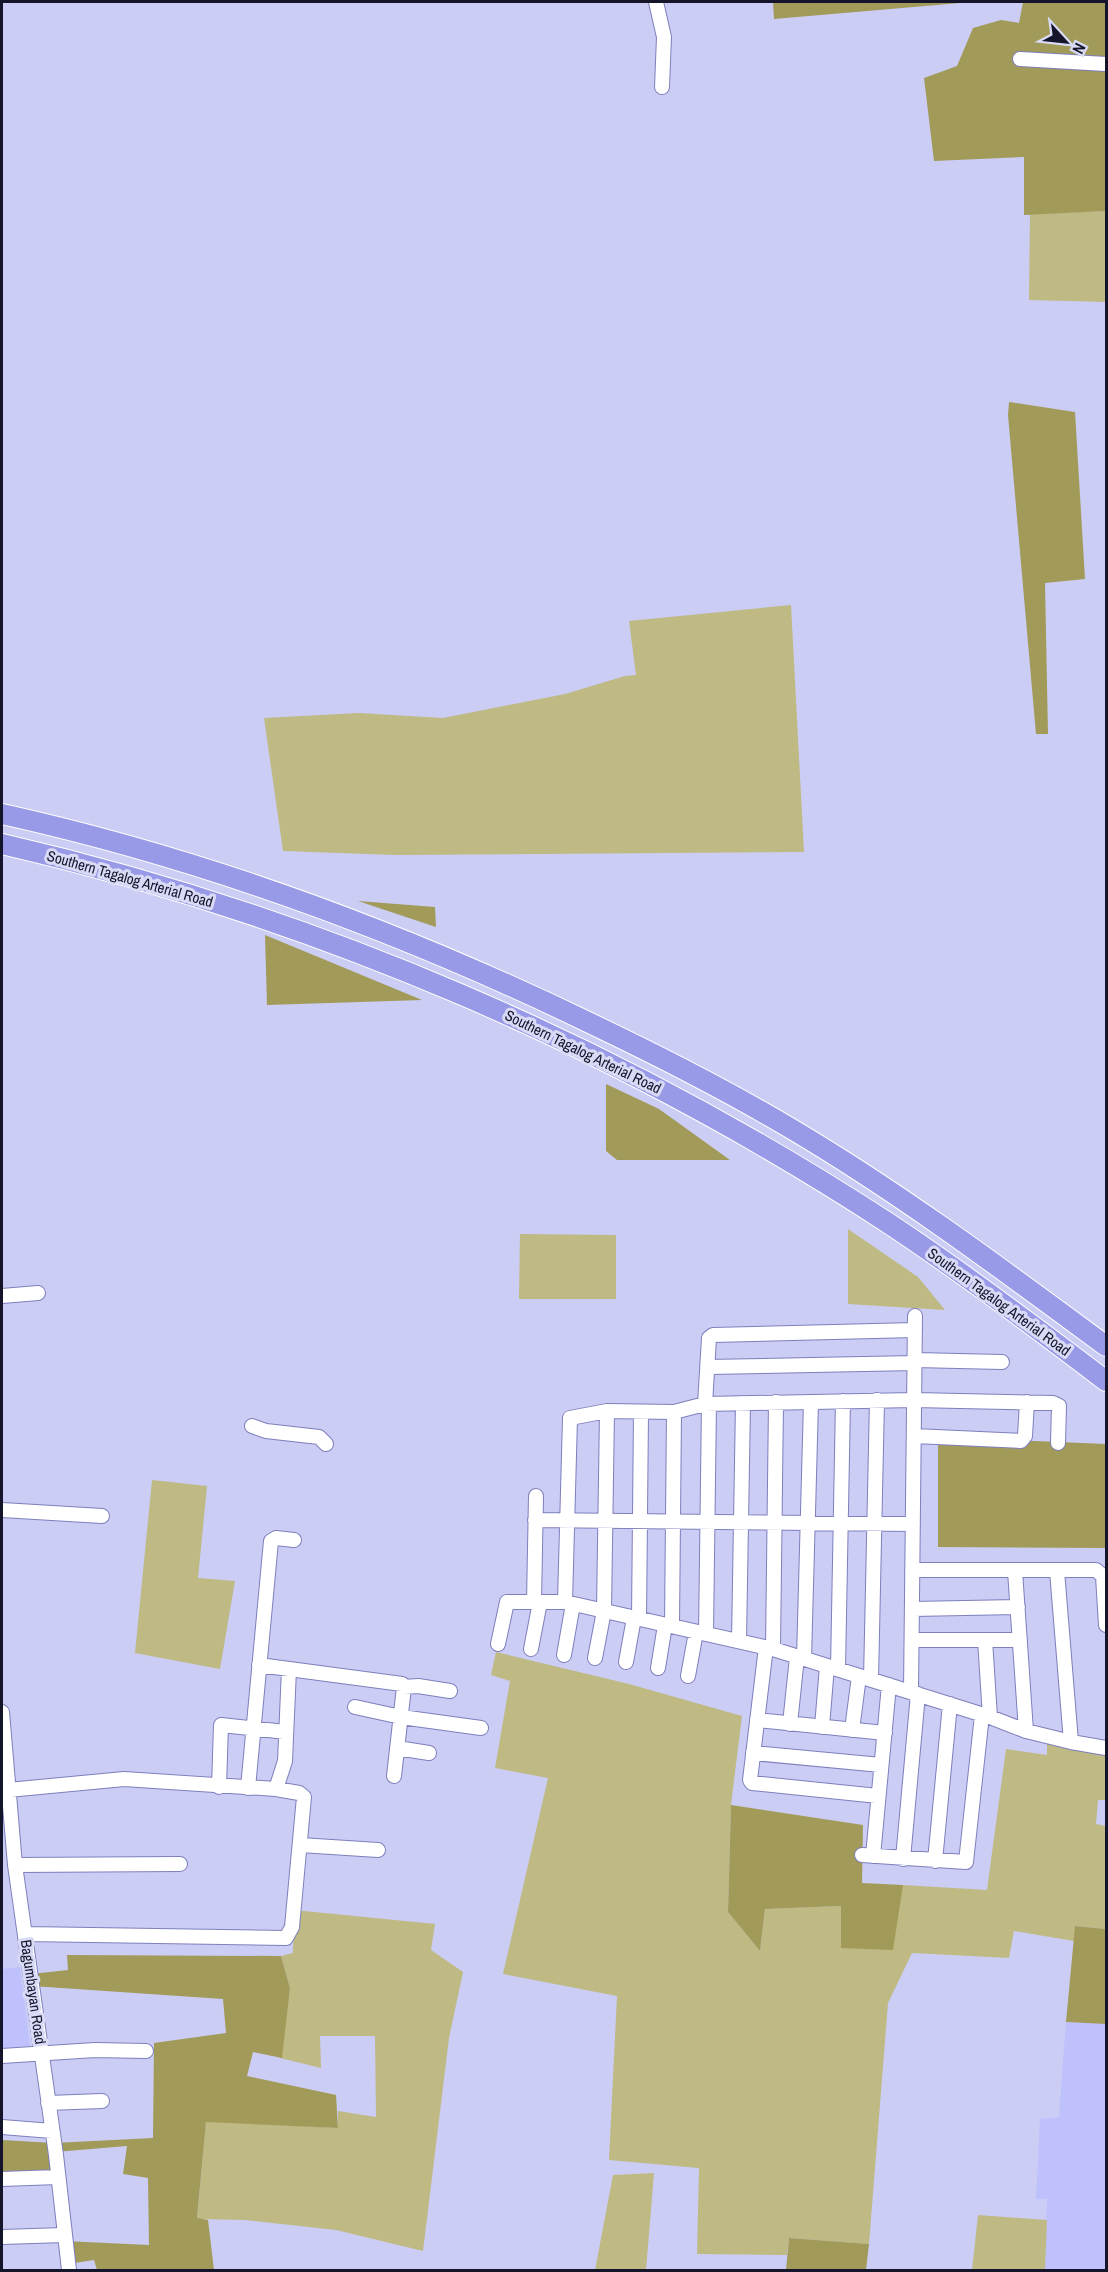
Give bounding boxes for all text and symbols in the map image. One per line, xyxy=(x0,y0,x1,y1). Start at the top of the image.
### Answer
north arrow xyxy=(1036,12,1096,72)
text: N xyxy=(1067,40,1091,58)
street label: Southern Tagalog Arterial Road xyxy=(45,845,216,912)
street label: Southern Tagalog Arterial Road xyxy=(501,1004,665,1099)
street label: Southern Tagalog Arterial Road xyxy=(924,1243,1075,1361)
street label: Bagumbayan Road xyxy=(16,1938,51,2046)

